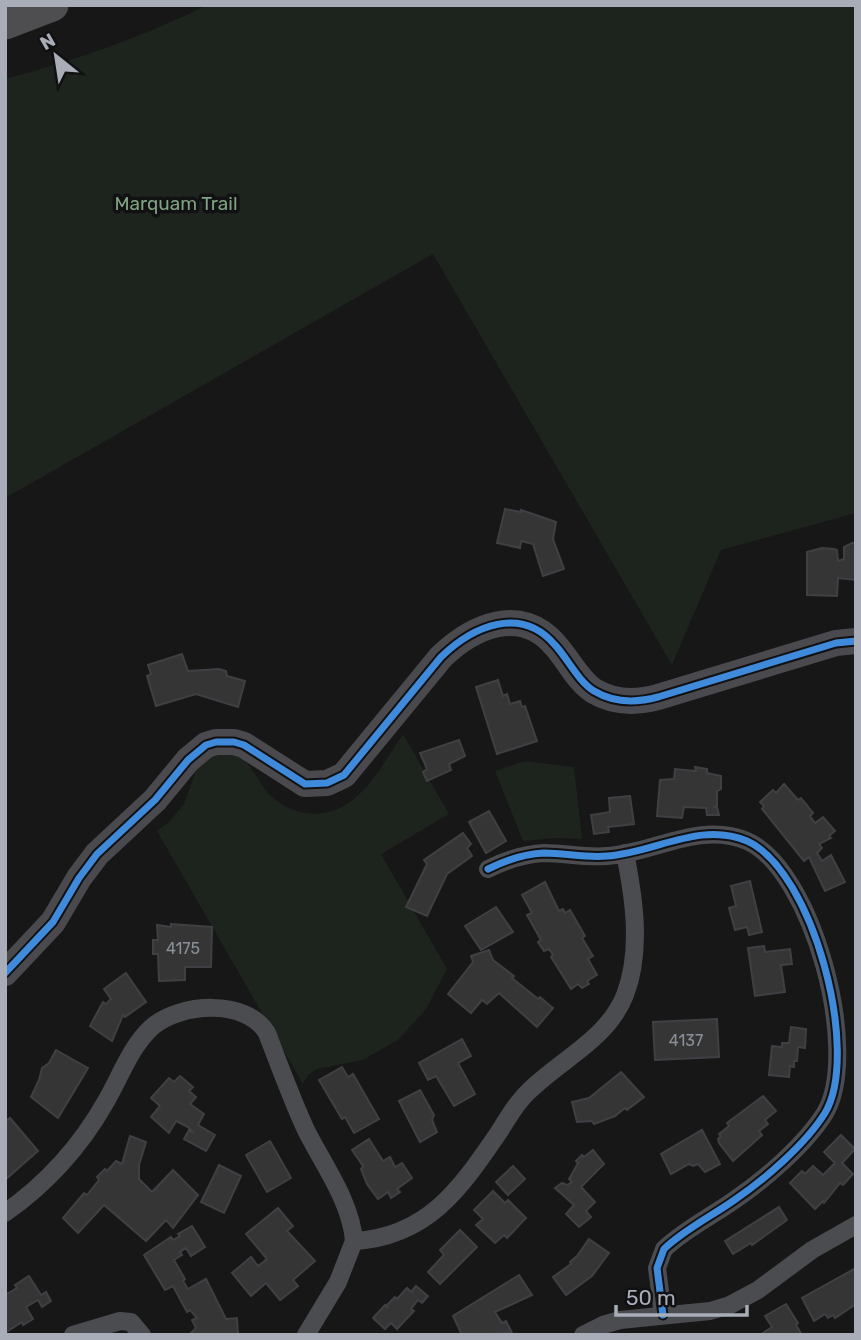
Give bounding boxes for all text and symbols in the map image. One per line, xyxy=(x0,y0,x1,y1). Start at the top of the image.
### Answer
north arrow xyxy=(21,21,91,91)
text: N xyxy=(36,28,59,55)
park label: Marquam Trail xyxy=(114,192,238,215)
house number: 4175 xyxy=(166,939,200,958)
house number: 4137 xyxy=(669,1031,703,1050)
scale bar xyxy=(616,1274,747,1318)
text: 50 m xyxy=(626,1285,676,1310)

